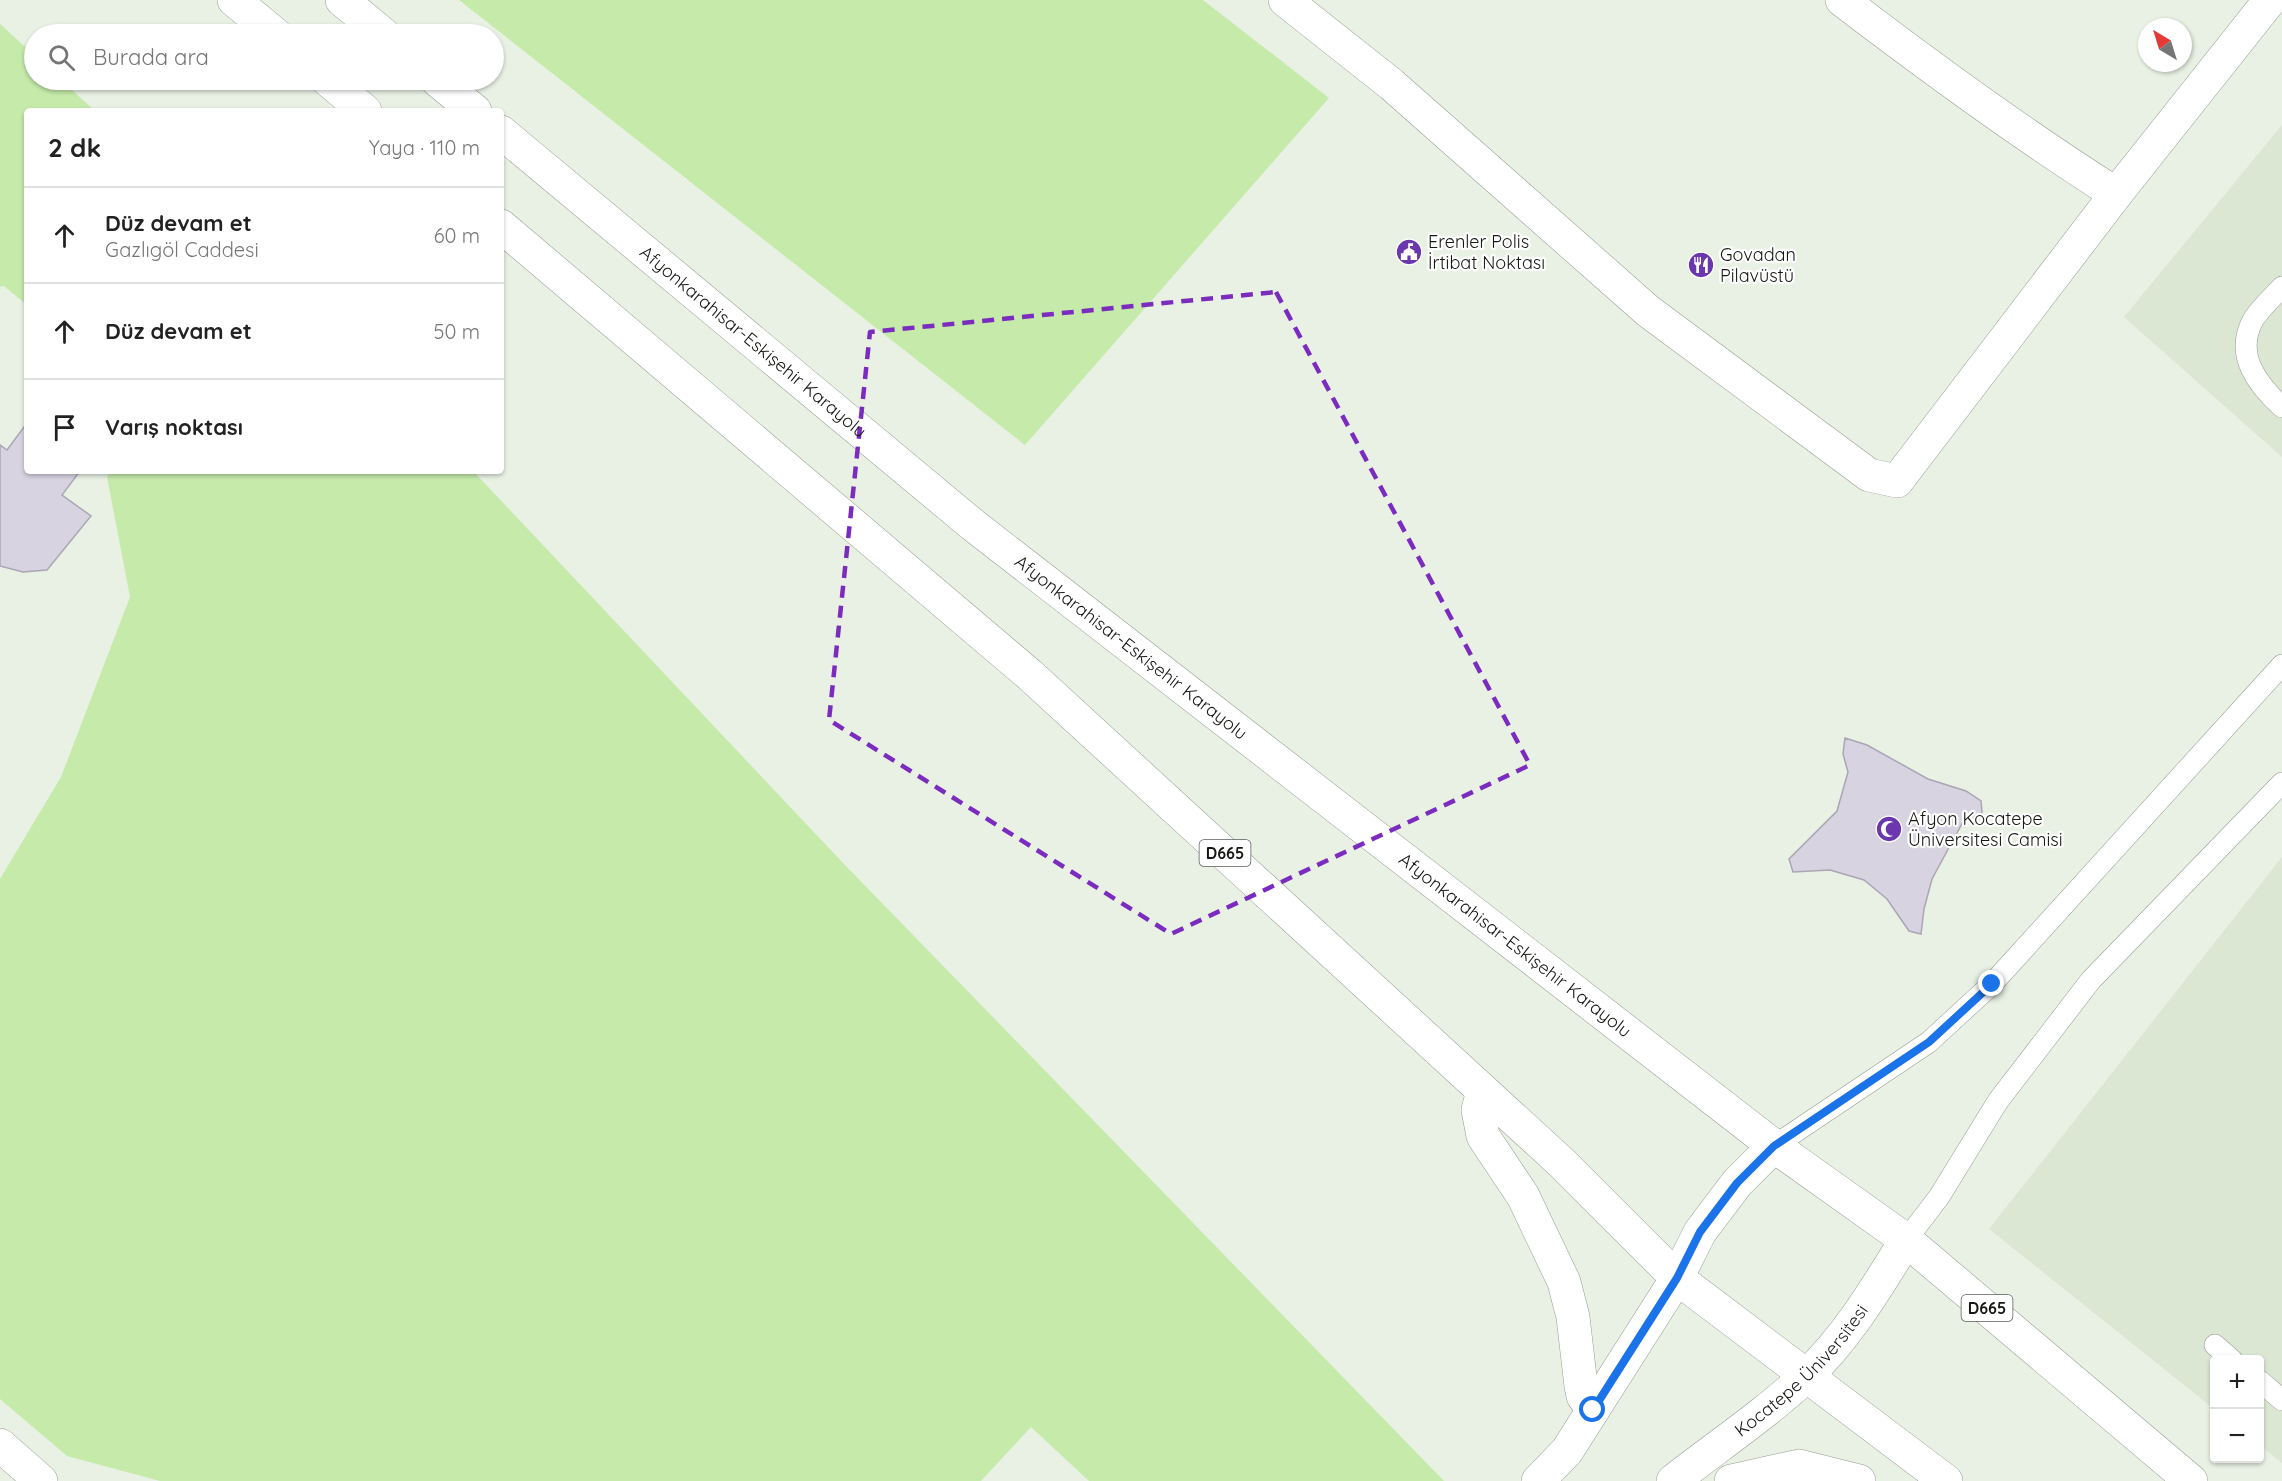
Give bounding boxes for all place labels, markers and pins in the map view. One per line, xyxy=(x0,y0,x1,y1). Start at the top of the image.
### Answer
place label: Erenler Polis İrtibat Noktası xyxy=(1428,230,1545,274)
public building icon: Erenler Polis İrtibat Noktası xyxy=(1394,237,1424,267)
place label: Govadan Pilavüstü xyxy=(1720,243,1796,287)
restaurant icon: Govadan Pilavüstü xyxy=(1686,250,1716,280)
place label: Afyon Kocatepe Üniversitesi Camisi xyxy=(1908,807,2063,851)
mosque icon: Afyon Kocatepe Üniversitesi Camisi xyxy=(1874,814,1904,844)

